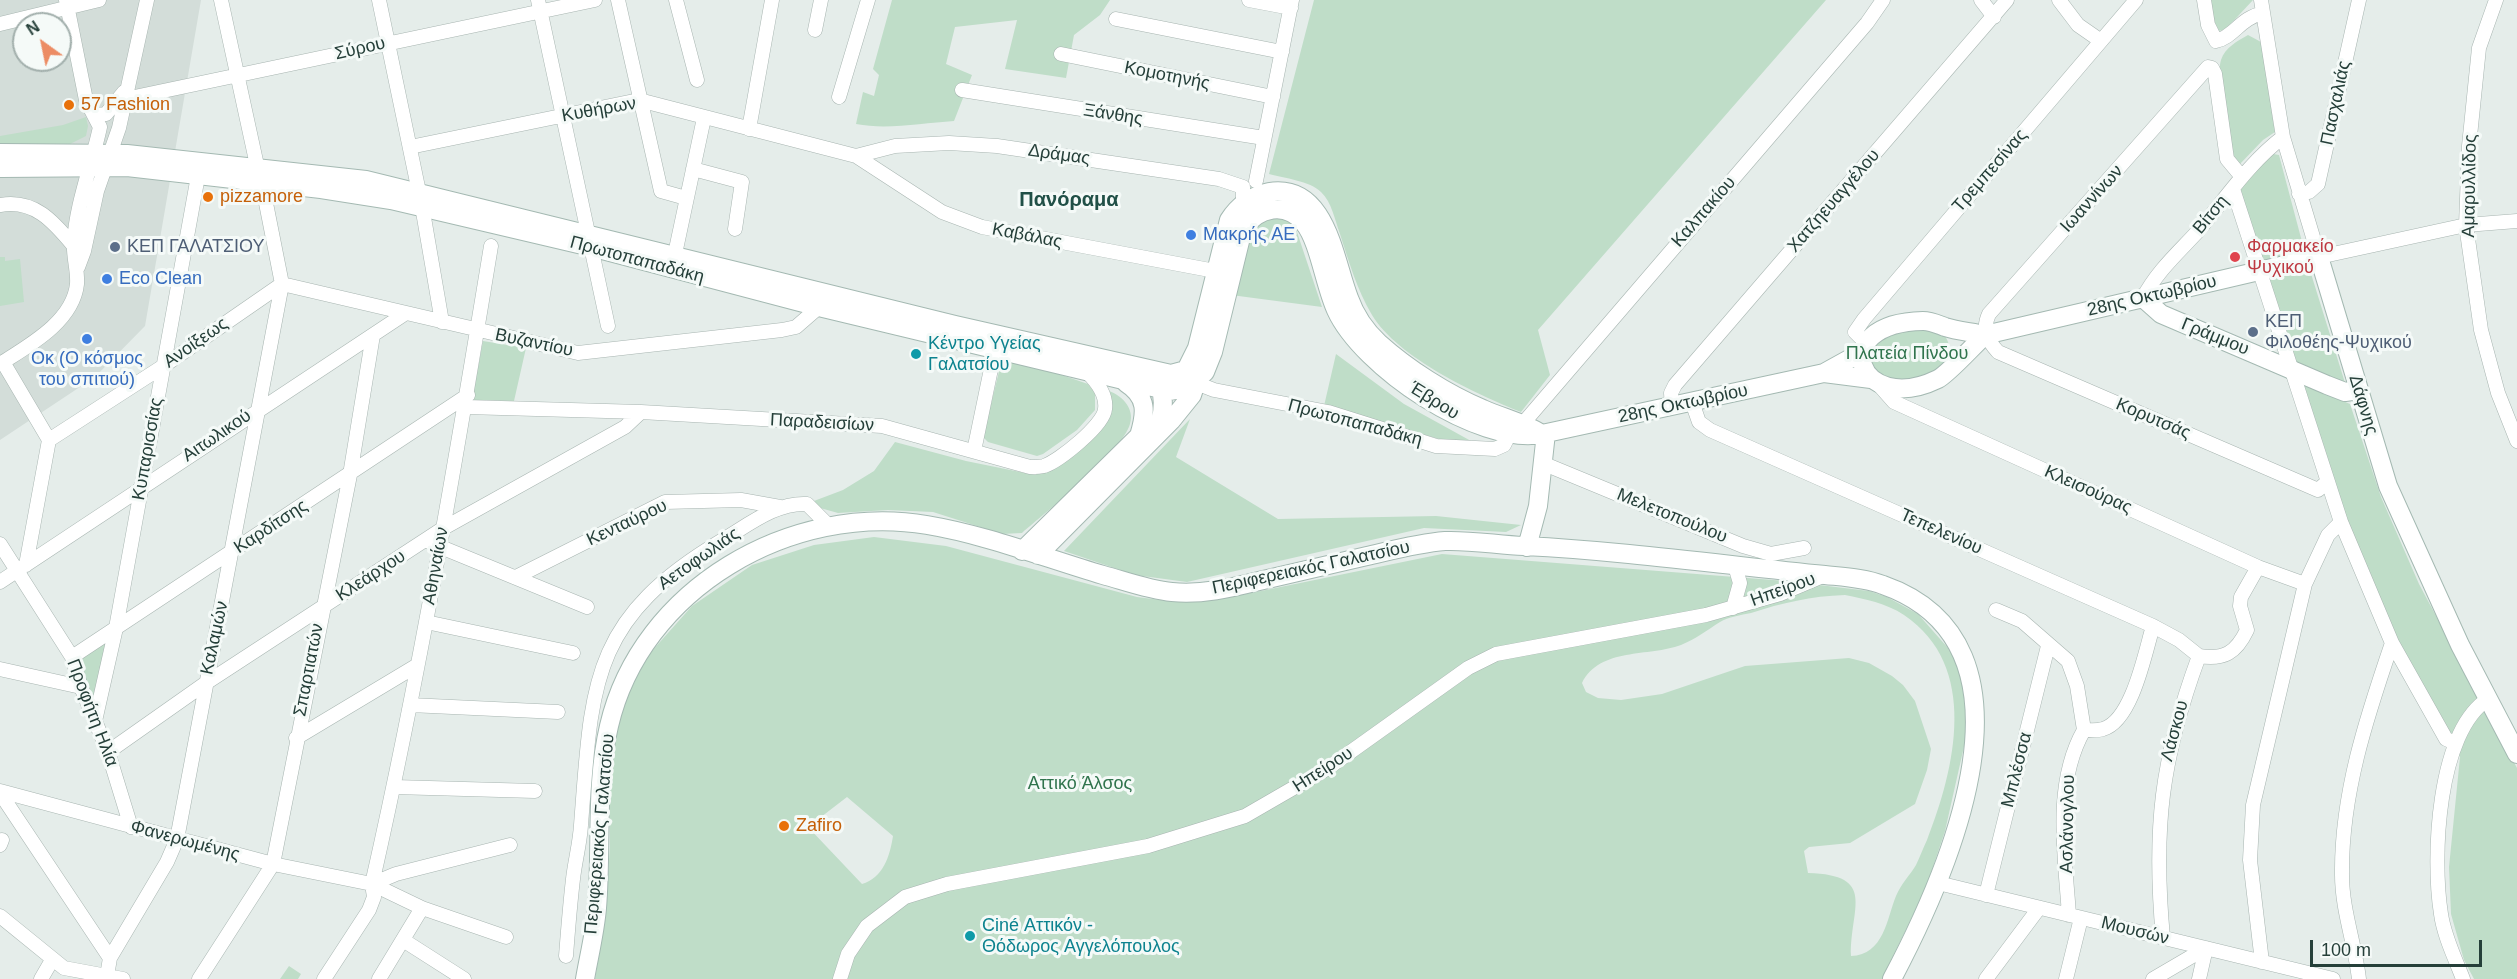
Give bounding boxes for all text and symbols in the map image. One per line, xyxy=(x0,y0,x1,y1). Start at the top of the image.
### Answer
north arrow xyxy=(12,12,72,72)
text: N xyxy=(24,18,42,38)
street label: Σύρου xyxy=(333,33,387,65)
street label: Κομοτηνής xyxy=(1122,57,1212,95)
street label: Πασχαλιάς xyxy=(2316,59,2356,147)
street label: Κυθήρων xyxy=(560,93,638,127)
place label: 57 Fashion xyxy=(81,94,170,116)
marker: 57 Fashion xyxy=(62,98,76,112)
street label: Ξάνθης xyxy=(1082,100,1144,130)
street label: Τρεμπεσίνας xyxy=(1948,125,2032,217)
street label: Αμαρυλλίδος xyxy=(2458,134,2482,238)
street label: Δράμας xyxy=(1027,140,1091,170)
street label: Χατζηευαγγέλου xyxy=(1783,145,1885,257)
street label: Ιωαννίνων xyxy=(2056,161,2128,237)
street label: Καλπακίου xyxy=(1667,172,1741,252)
place label: pizzamore xyxy=(220,186,303,208)
district label: Πανόραμα xyxy=(1019,188,1119,212)
marker: pizzamore xyxy=(201,190,215,204)
street label: Βίτση xyxy=(2189,191,2233,239)
street label: Καβάλας xyxy=(990,219,1064,253)
place label: Μακρής ΑΕ xyxy=(1203,224,1295,246)
marker: Μακρής ΑΕ xyxy=(1184,228,1198,242)
street label: Πρωτοπαπαδάκη xyxy=(567,232,707,288)
place label: ΚΕΠ ΓΑΛΑΤΣΙΟΥ xyxy=(127,236,265,258)
place label: Φαρμακείο Ψυχικού xyxy=(2247,236,2334,278)
marker: ΚΕΠ ΓΑΛΑΤΣΙΟΥ xyxy=(108,240,122,254)
marker: Φαρμακείο Ψυχικού xyxy=(2228,250,2242,264)
place label: Eco Clean xyxy=(119,268,202,290)
street label: 28ης Οκτωβρίου xyxy=(2085,271,2219,321)
marker: Eco Clean xyxy=(100,272,114,286)
place label: ΚΕΠ Φιλοθέης-Ψυχικού xyxy=(2265,311,2412,354)
street label: Ανοίξεως xyxy=(160,313,232,373)
street label: Γράμμου xyxy=(2178,314,2252,360)
street label: Βυζαντίου xyxy=(493,324,575,362)
marker: ΚΕΠ Φιλοθέης-Ψυχικού xyxy=(2246,325,2260,339)
marker: Οκ (Ο κόσμος του σπιτιού) xyxy=(80,332,94,346)
place label: Κέντρο Υγείας Γαλατσίου xyxy=(928,333,1041,376)
park label: Πλατεία Πίνδου xyxy=(1846,343,1968,365)
marker: Κέντρο Υγείας Γαλατσίου xyxy=(909,347,923,361)
place label: Οκ (Ο κόσμος του σπιτιού) xyxy=(31,348,143,391)
street label: Δάφνης xyxy=(2344,372,2382,438)
street label: Έβρου xyxy=(1405,377,1463,425)
street label: 28ης Οκτωβρίου xyxy=(1616,380,1750,428)
street label: Κορυτσάς xyxy=(2112,394,2194,444)
street label: Πρωτοπαπαδάκη xyxy=(1285,395,1425,451)
street label: Κυπαρισσίας xyxy=(128,396,168,502)
street label: Αιτωλικού xyxy=(179,405,255,467)
street label: Παραδεισίων xyxy=(769,409,875,437)
street label: Κλεισούρας xyxy=(2041,461,2135,519)
street label: Μελετοπούλου xyxy=(1614,484,1730,548)
street label: Καρδίτσης xyxy=(230,495,312,559)
street label: Κενταύρου xyxy=(583,495,671,551)
street label: Τεπελενίου xyxy=(1897,504,1985,560)
street label: Αετοφωλιάς xyxy=(654,523,744,595)
street label: Αθηναίων xyxy=(419,525,453,607)
street label: Περιφερειακός Γαλατσίου xyxy=(1210,537,1412,599)
street label: Κλεάρχου xyxy=(332,546,410,606)
street label: Ηπείρου xyxy=(1748,568,1818,612)
street label: Καλαμών xyxy=(197,599,233,677)
street label: Σπαρτιατών xyxy=(289,622,329,718)
street label: Προφήτη Ηλία xyxy=(62,656,122,770)
street label: Λάσκου xyxy=(2157,698,2193,764)
street label: Μπλέσσα xyxy=(1997,730,2037,810)
street label: Περιφερειακός Γαλατσίου xyxy=(580,733,620,935)
street label: Ηπείρου xyxy=(1289,743,1357,797)
park label: Αττικό Άλσος xyxy=(1028,773,1132,795)
street label: Ασλάνογλου xyxy=(2056,774,2080,874)
place label: Zafiro xyxy=(796,815,842,837)
street label: Φανερωμένης xyxy=(128,816,242,866)
marker: Zafiro xyxy=(777,819,791,833)
street label: Μουσών xyxy=(2099,912,2171,950)
place label: Ciné Αττικόν - Θόδωρος Αγγελόπουλος xyxy=(982,915,1180,958)
scale bar xyxy=(2313,928,2486,966)
marker: Ciné Αττικόν - Θόδωρος Αγγελόπουλος xyxy=(963,929,977,943)
text: 100 m xyxy=(2321,940,2371,960)

